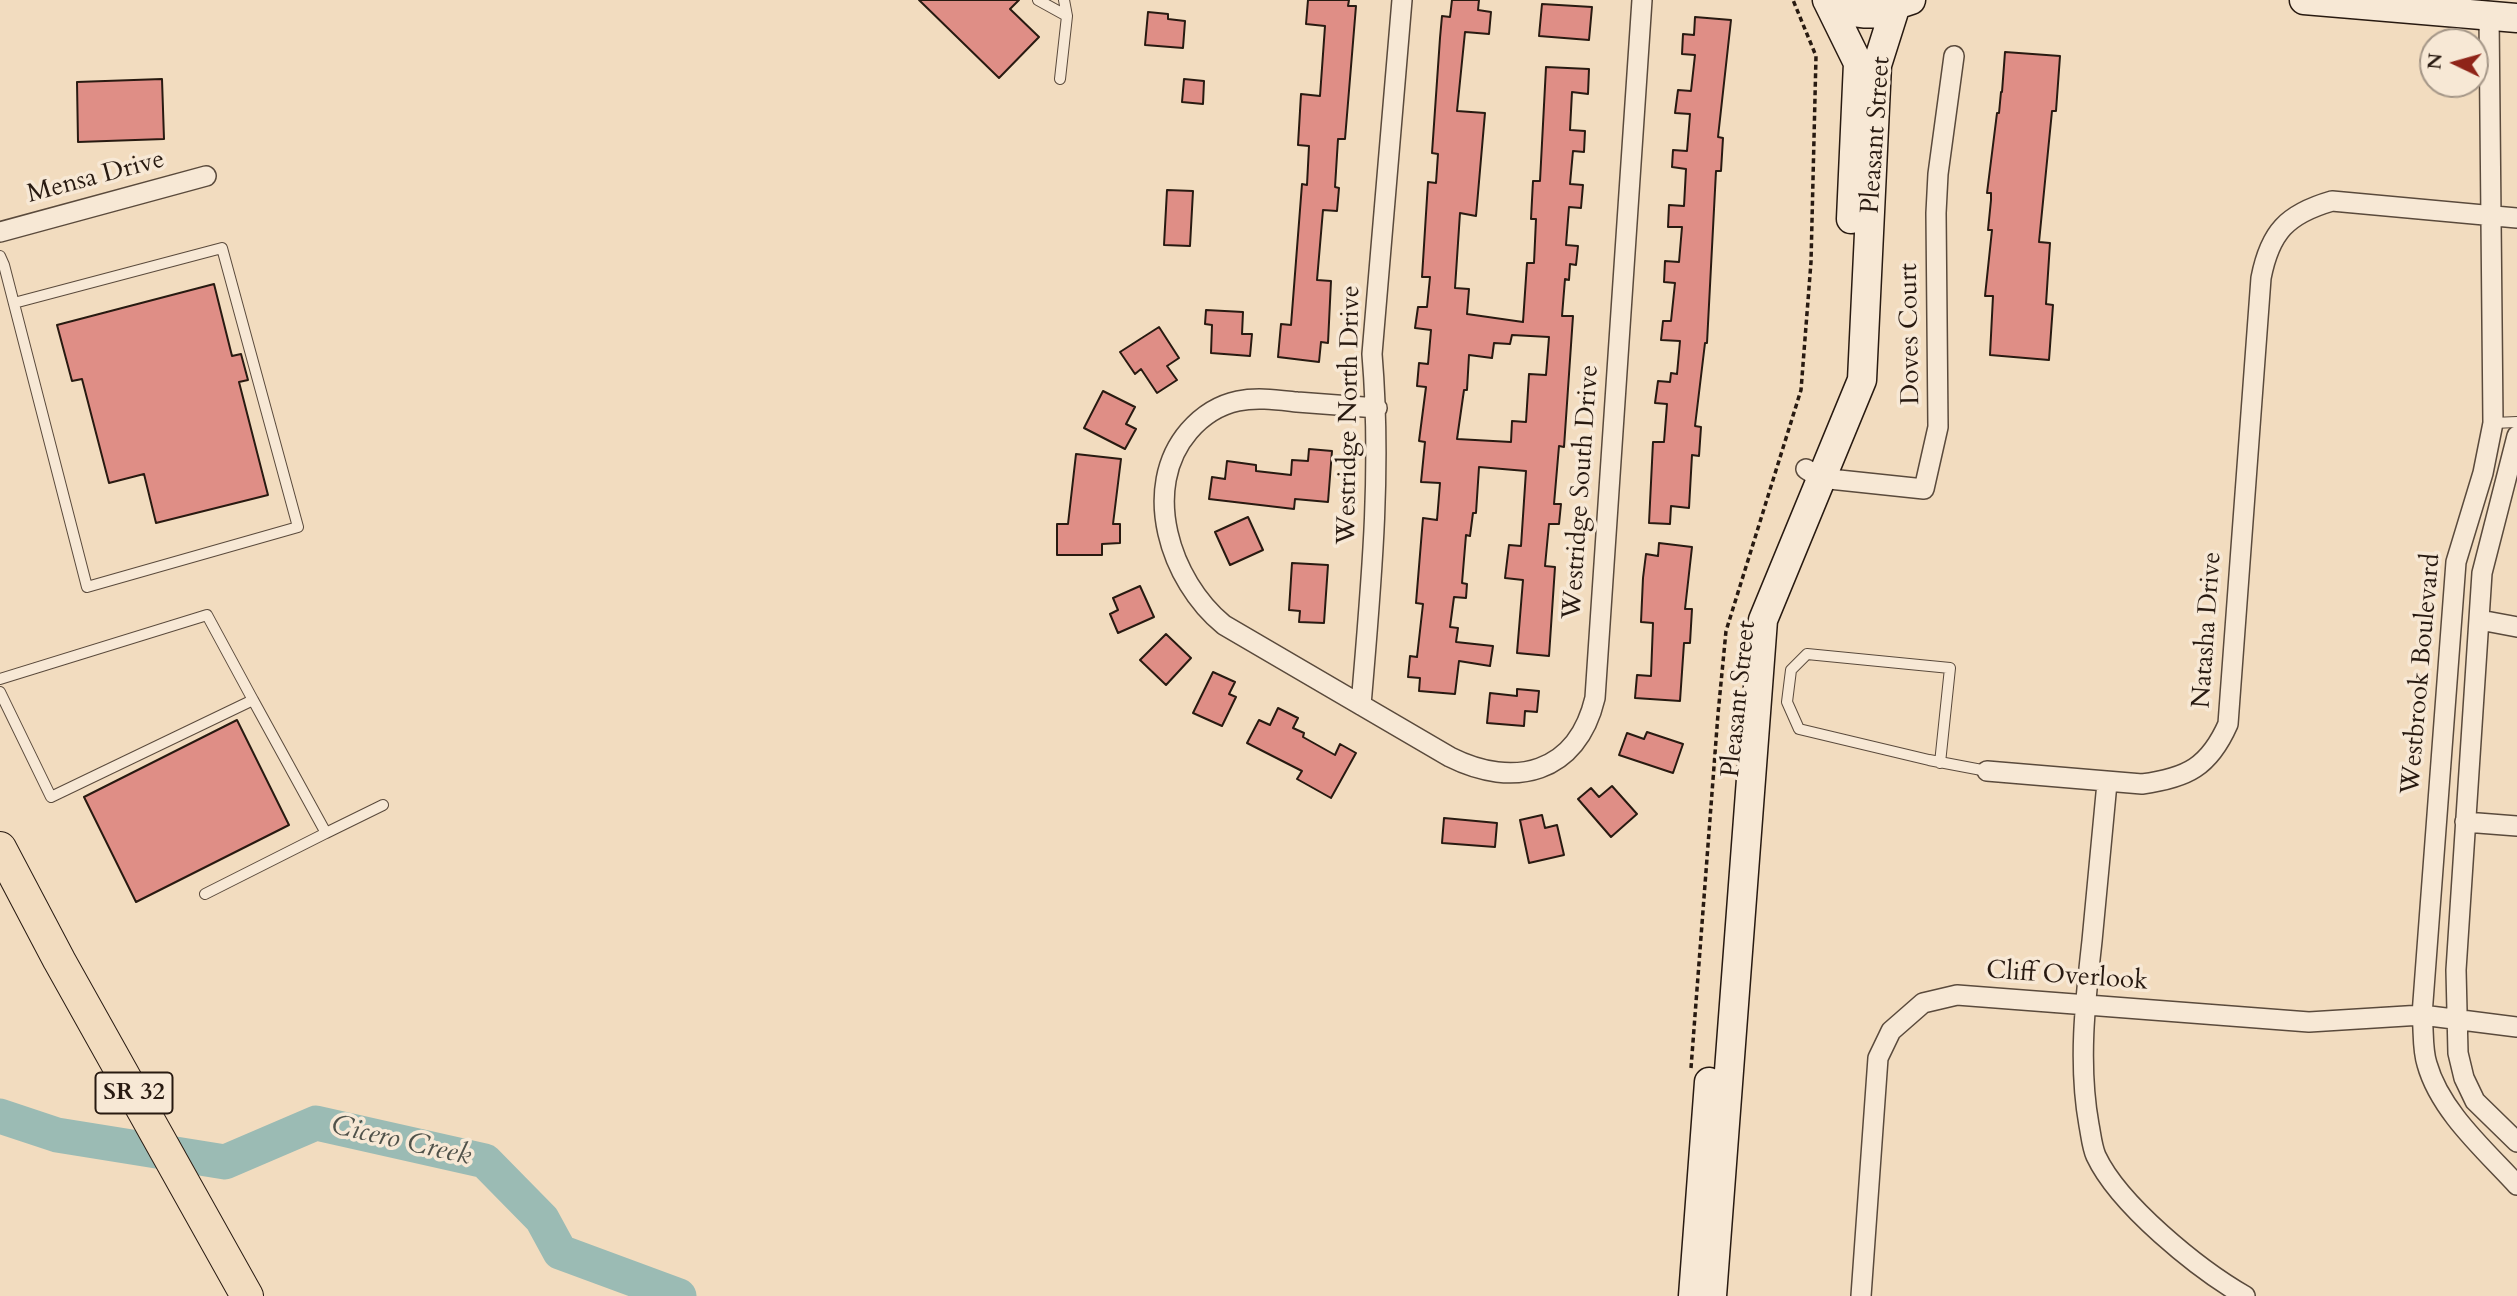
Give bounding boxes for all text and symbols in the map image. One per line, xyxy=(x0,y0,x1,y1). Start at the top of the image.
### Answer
north arrow xyxy=(2419,28,2489,98)
text: N xyxy=(2421,52,2449,71)
street label: Pleasant Street xyxy=(1856,55,1898,215)
street label: Mensa Drive xyxy=(24,145,168,211)
street label: Doves Court xyxy=(1894,263,1928,405)
street label: Westridge North Drive xyxy=(1332,285,1368,545)
street label: Westridge South Drive xyxy=(1558,364,1606,620)
street label: Natasha Drive xyxy=(2187,551,2229,709)
street label: Westbrook Boulevard xyxy=(2396,552,2448,796)
street label: Pleasant Street xyxy=(1716,619,1764,779)
street label: Cliff Overlook xyxy=(1985,956,2149,998)
road number: SR 32 xyxy=(96,1072,172,1114)
water label: Cicero Creek xyxy=(328,1110,474,1174)

